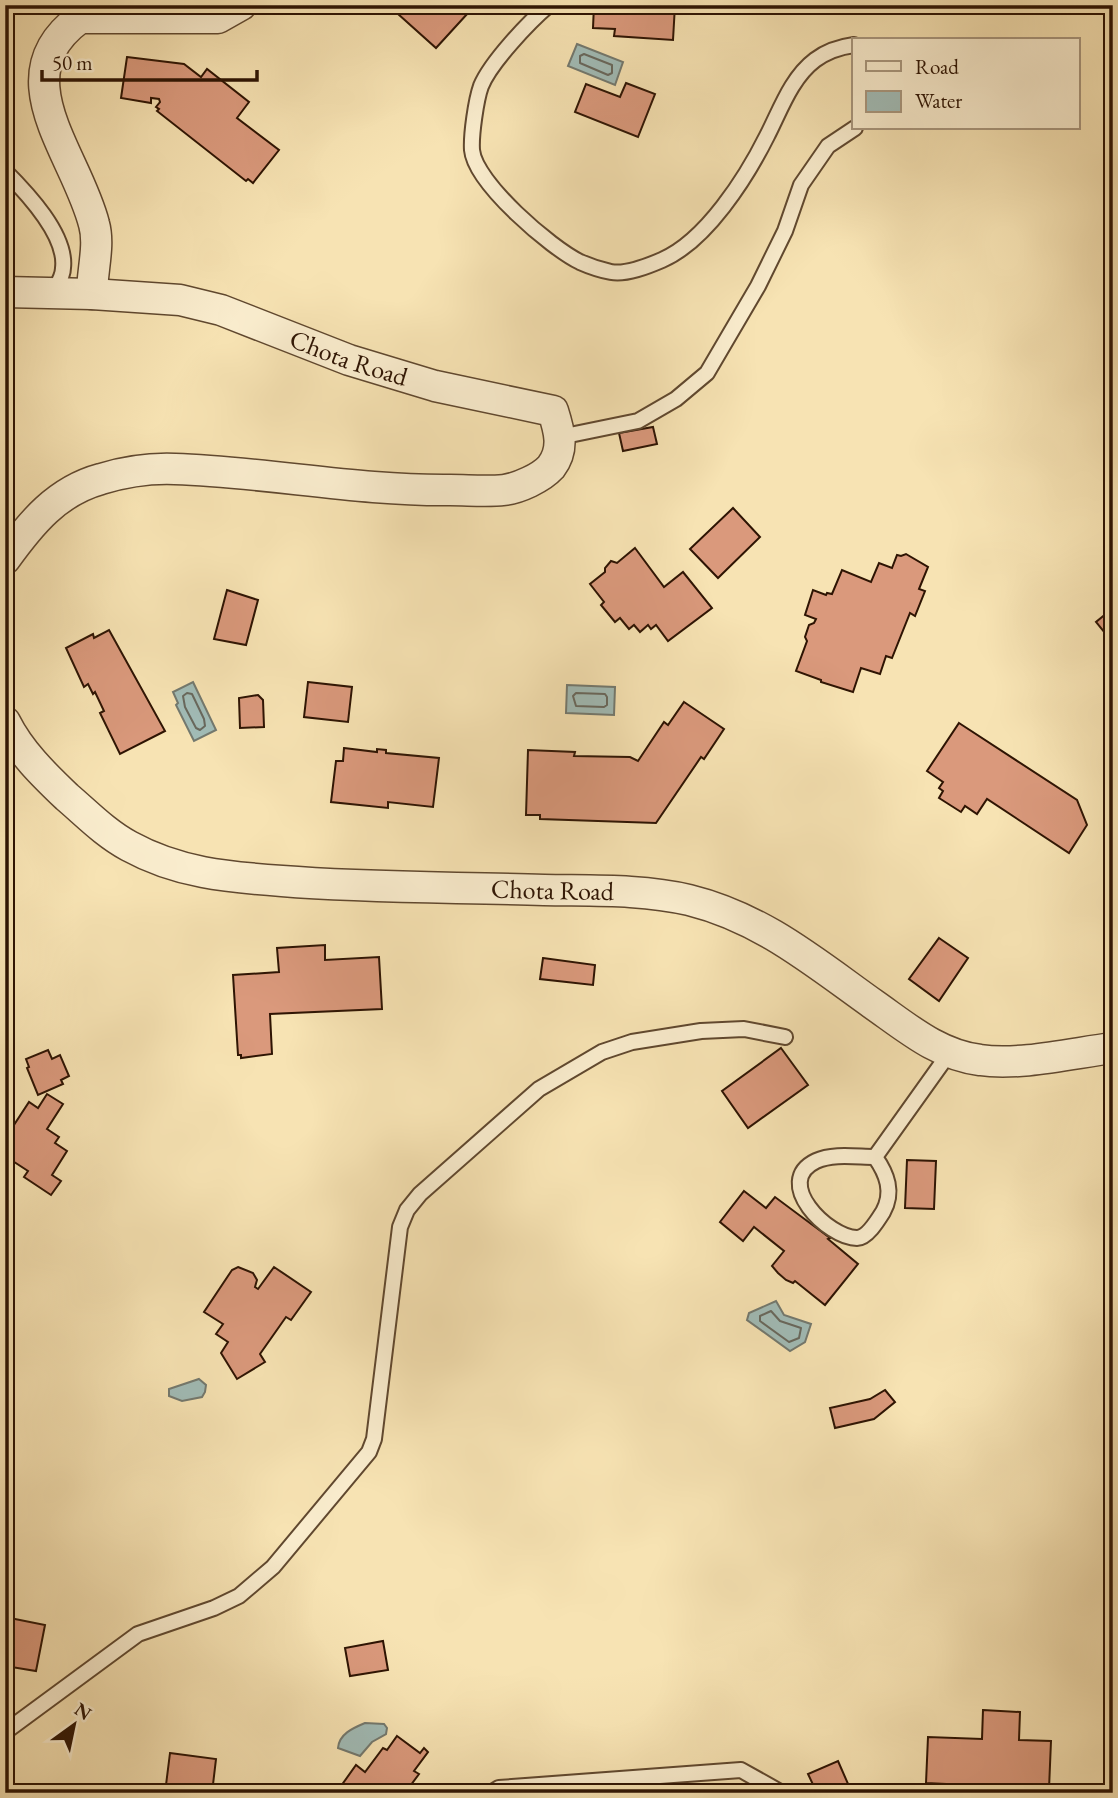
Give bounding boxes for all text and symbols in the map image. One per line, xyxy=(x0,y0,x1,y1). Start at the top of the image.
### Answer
scale bar xyxy=(42,38,257,82)
legend xyxy=(852,38,1080,130)
text: 50 m xyxy=(52,49,93,76)
text: Road xyxy=(915,53,959,80)
text: Water xyxy=(915,87,962,114)
street label: Chota Road xyxy=(285,321,413,394)
street label: Chota Road xyxy=(491,872,615,908)
north arrow xyxy=(38,1689,108,1759)
text: N xyxy=(70,1696,97,1726)

